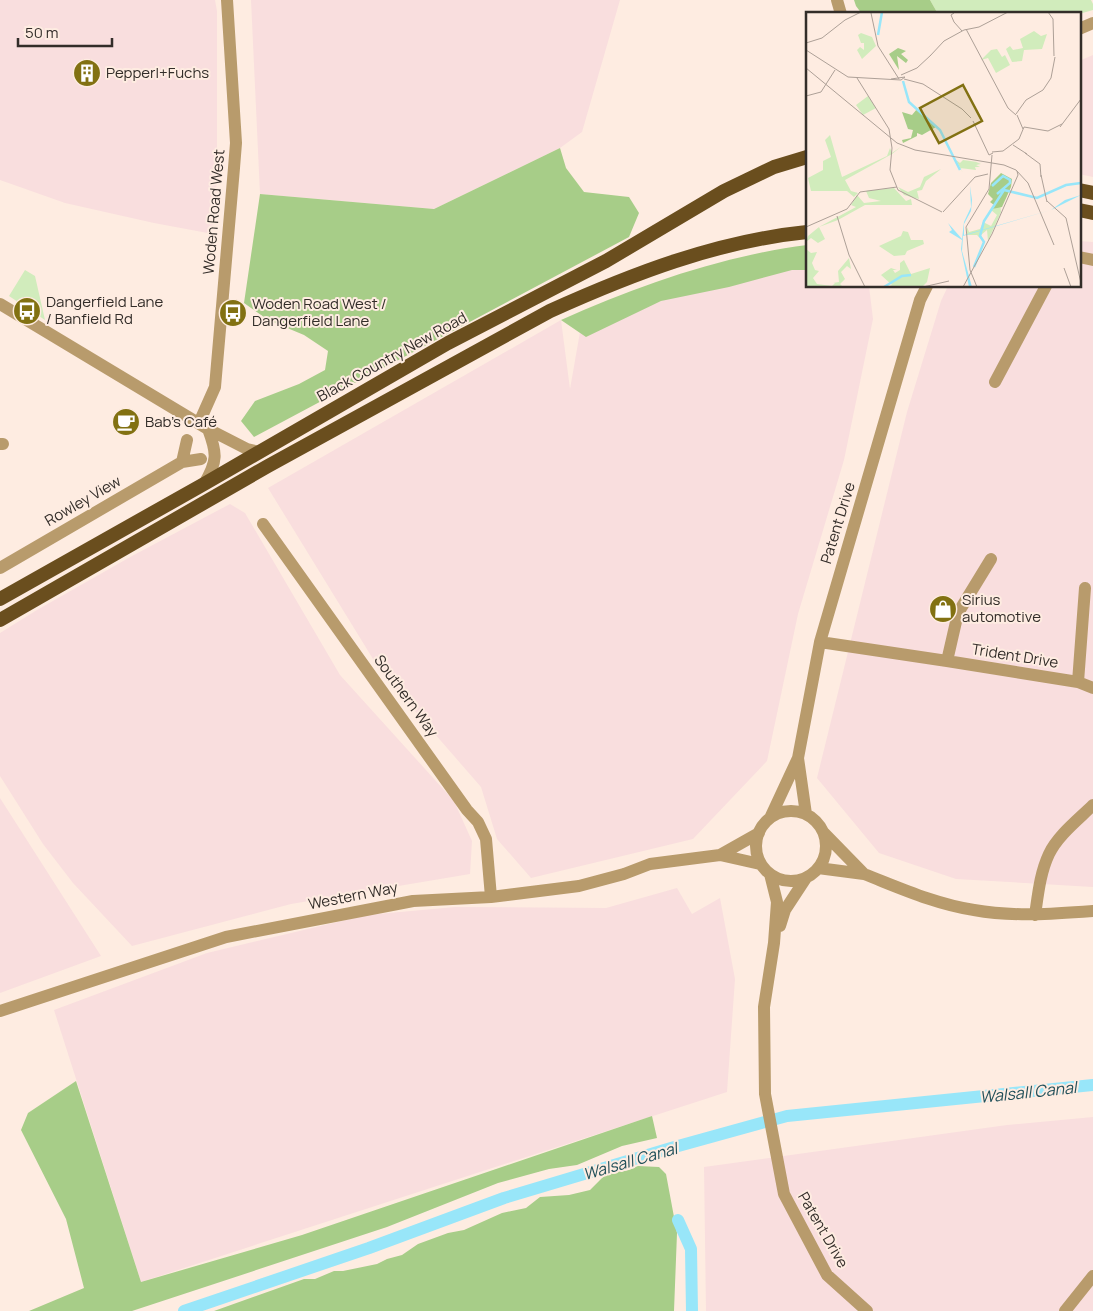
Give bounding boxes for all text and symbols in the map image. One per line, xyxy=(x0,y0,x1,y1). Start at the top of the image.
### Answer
inset map xyxy=(806,12,1080,288)
scale bar xyxy=(18,15,111,47)
text: 50 m xyxy=(25,22,59,43)
building icon: Pepperl+Fuchs xyxy=(72,58,102,88)
place label: Pepperl+Fuchs xyxy=(106,62,209,83)
street label: Woden Road West xyxy=(198,148,229,275)
place label: Dangerfield Lane / Banfield Rd xyxy=(46,291,163,329)
place label: Woden Road West / Dangerfield Lane xyxy=(252,293,387,331)
bus stop icon: Dangerfield Lane / Banfield Rd xyxy=(12,296,42,326)
bus stop icon: Woden Road West / Dangerfield Lane xyxy=(218,298,248,328)
street label: Black Country New Road xyxy=(313,307,470,407)
cafe icon: Bab's Café xyxy=(111,407,141,437)
place label: Bab's Café xyxy=(145,411,217,432)
street label: Rowley View xyxy=(41,470,125,531)
street label: Patent Drive xyxy=(815,479,860,566)
place label: Sirius automotive xyxy=(962,589,1041,627)
shop icon: Sirius automotive xyxy=(928,594,958,624)
street label: Trident Drive xyxy=(970,638,1060,673)
street label: Southern Way xyxy=(369,650,444,741)
street label: Western Way xyxy=(306,877,400,914)
water label: Walsall Canal xyxy=(978,1076,1080,1108)
water label: Walsall Canal xyxy=(580,1136,682,1185)
street label: Patent Drive xyxy=(793,1188,854,1272)

